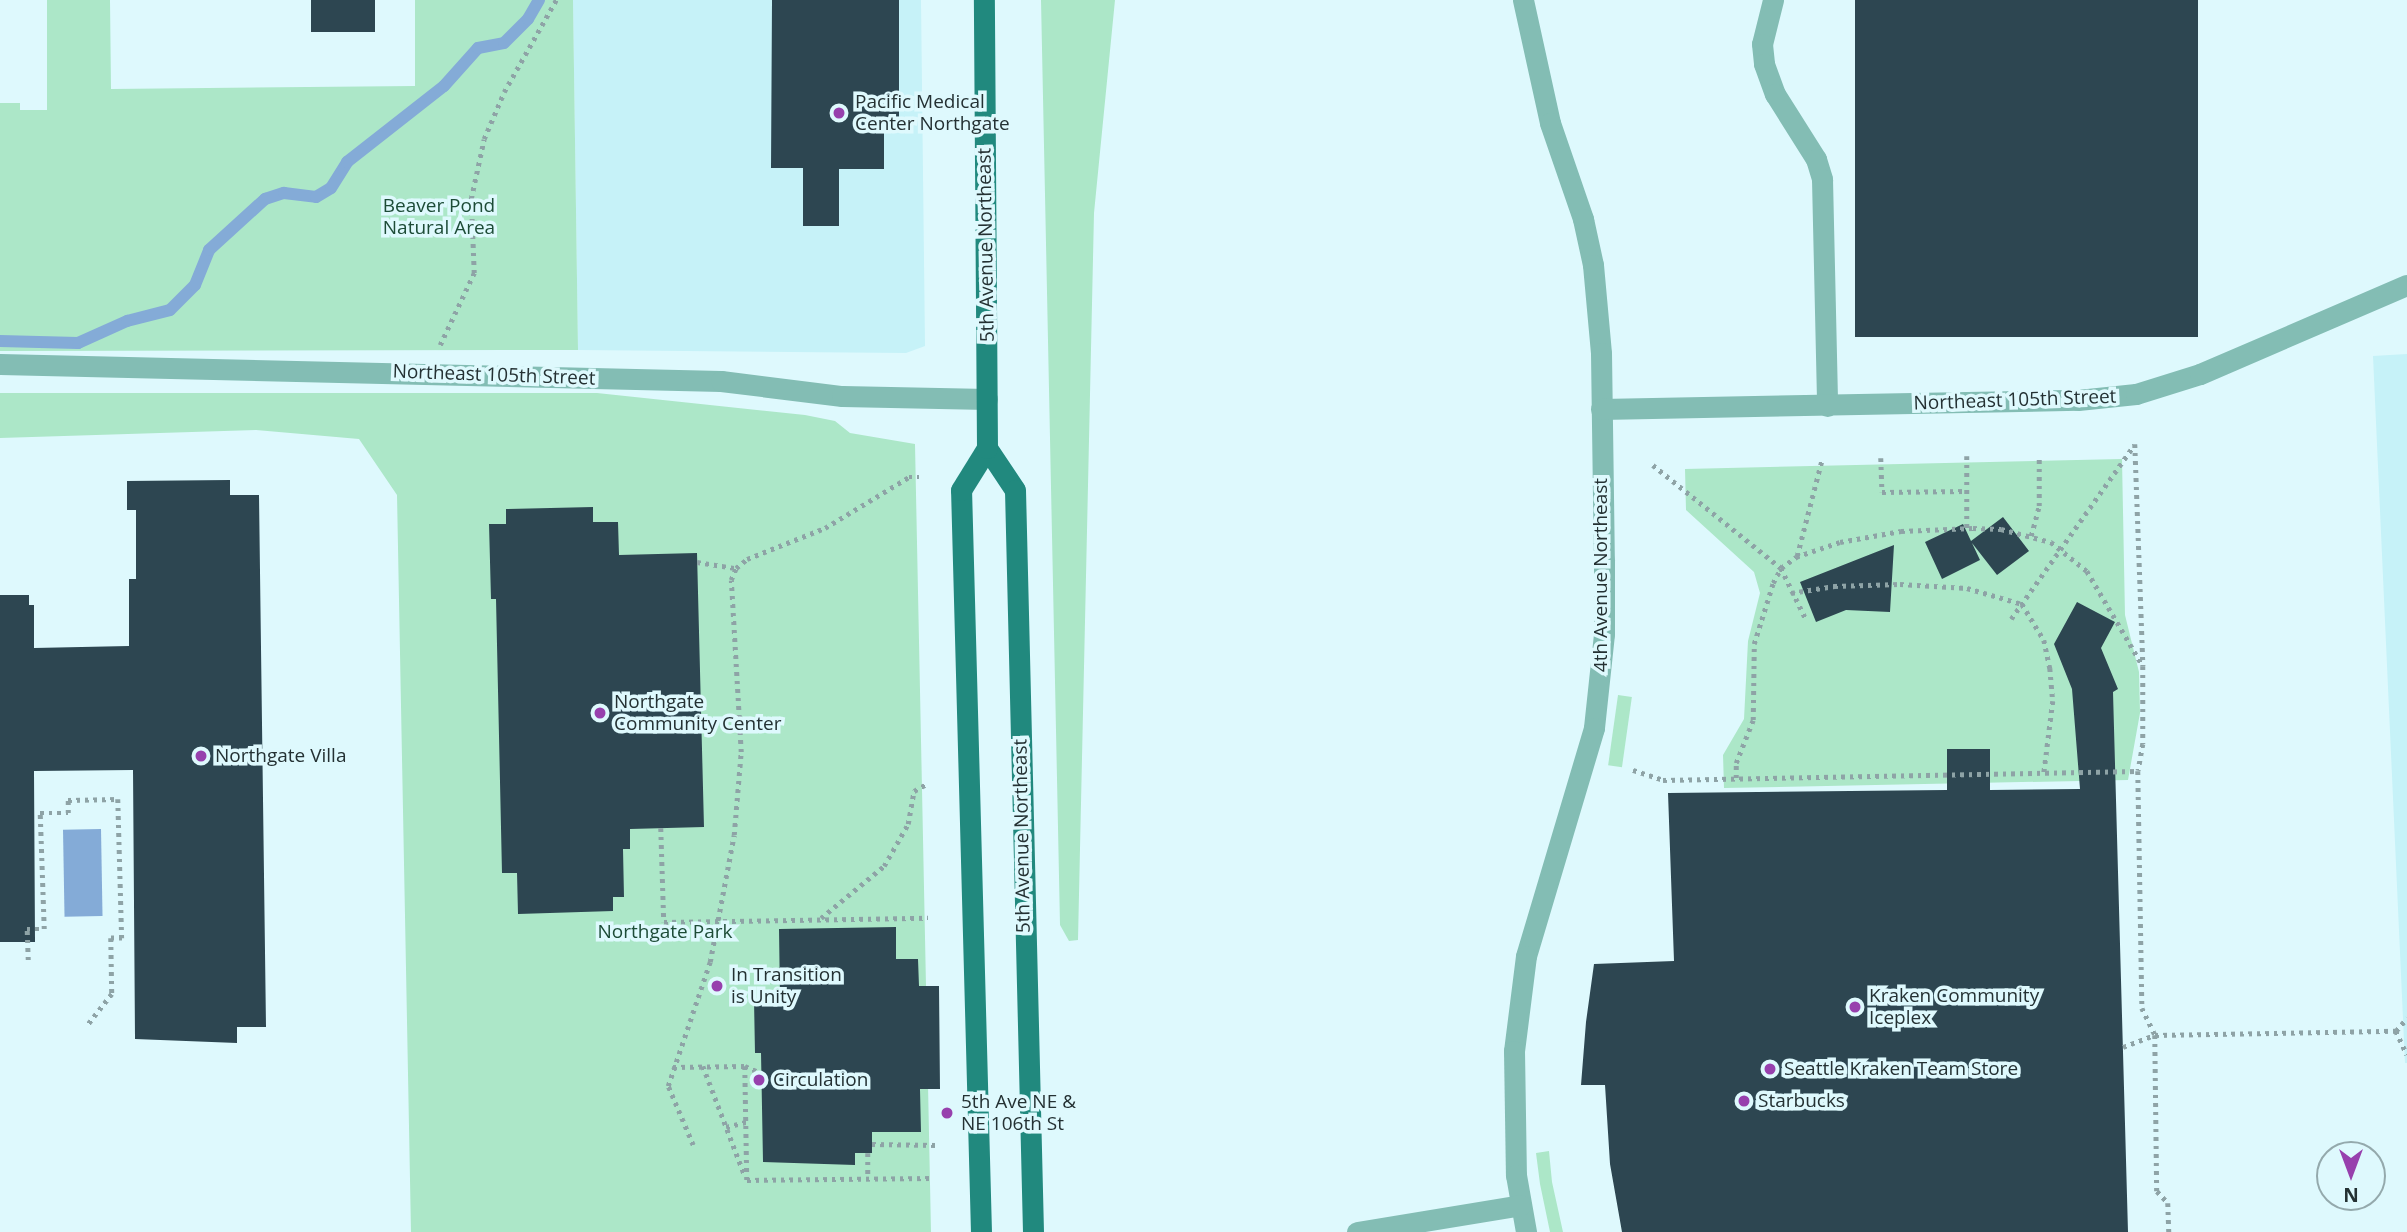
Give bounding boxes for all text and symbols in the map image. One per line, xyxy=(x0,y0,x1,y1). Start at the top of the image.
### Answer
place label: Pacific Medical Center Northgate xyxy=(855,91,1010,135)
marker: Pacific Medical Center Northgate xyxy=(829,103,849,123)
street label: 5th Avenue Northeast xyxy=(973,148,999,342)
park label: Beaver Pond Natural Area xyxy=(383,195,495,239)
street label: Northeast 105th Street xyxy=(392,360,596,390)
street label: Northeast 105th Street xyxy=(1913,385,2117,415)
street label: 4th Avenue Northeast xyxy=(1590,478,1612,672)
place label: Northgate Community Center xyxy=(614,691,781,735)
marker: Northgate Community Center xyxy=(592,705,608,721)
street label: 5th Avenue Northeast xyxy=(1009,739,1035,933)
place label: Northgate Villa xyxy=(215,745,346,767)
marker: Northgate Villa xyxy=(193,748,209,764)
park label: Northgate Park xyxy=(598,921,732,943)
place label: In Transition is Unity xyxy=(731,964,842,1008)
marker: In Transition is Unity xyxy=(709,978,725,994)
place label: Kraken Community Iceplex xyxy=(1869,985,2039,1029)
marker: Kraken Community Iceplex xyxy=(1847,999,1863,1015)
place label: Seattle Kraken Team Store xyxy=(1784,1058,2018,1080)
marker: Seattle Kraken Team Store xyxy=(1762,1061,1778,1077)
place label: Circulation xyxy=(773,1069,868,1091)
marker: Circulation xyxy=(751,1072,767,1088)
place label: Starbucks xyxy=(1758,1090,1845,1112)
place label: 5th Ave NE & NE 106th St xyxy=(961,1091,1076,1135)
marker: Starbucks xyxy=(1736,1093,1752,1109)
marker: 5th Ave NE & NE 106th St xyxy=(939,1105,955,1121)
north arrow xyxy=(2316,1141,2386,1211)
text: N xyxy=(2343,1182,2359,1208)

